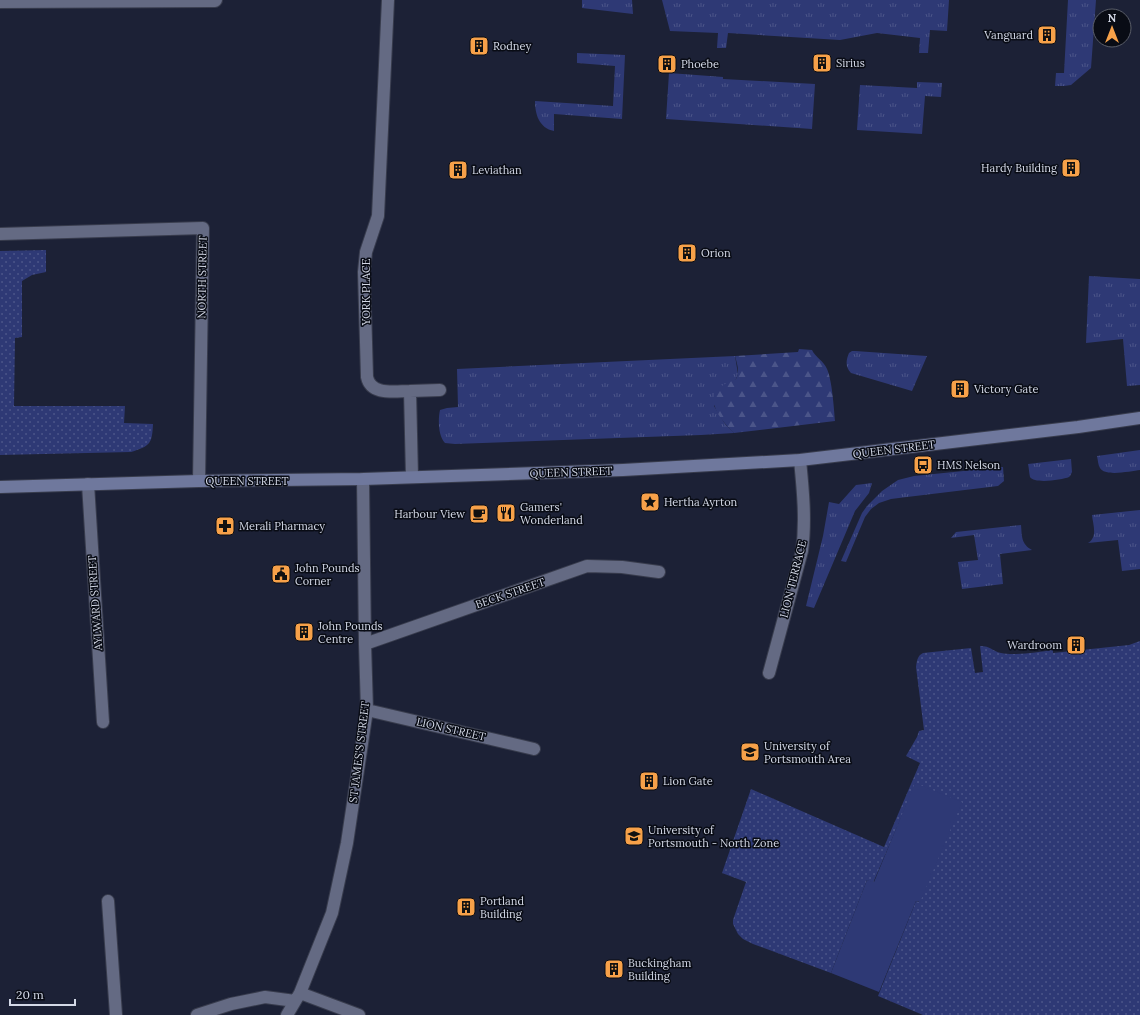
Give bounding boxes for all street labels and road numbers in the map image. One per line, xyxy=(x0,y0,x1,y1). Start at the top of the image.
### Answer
street label: NORTH STREET xyxy=(194,235,210,319)
street label: YORK PLACE xyxy=(359,258,373,327)
street label: QUEEN STREET xyxy=(852,437,936,461)
street label: QUEEN STREET xyxy=(529,464,613,480)
street label: QUEEN STREET xyxy=(206,474,288,488)
street label: LION TERRACE xyxy=(777,539,809,619)
street label: AYLWARD STREET xyxy=(85,555,105,652)
street label: BECK STREET xyxy=(473,575,547,611)
street label: ST JAMES'S STREET xyxy=(346,700,372,804)
street label: LION STREET xyxy=(415,714,487,744)

